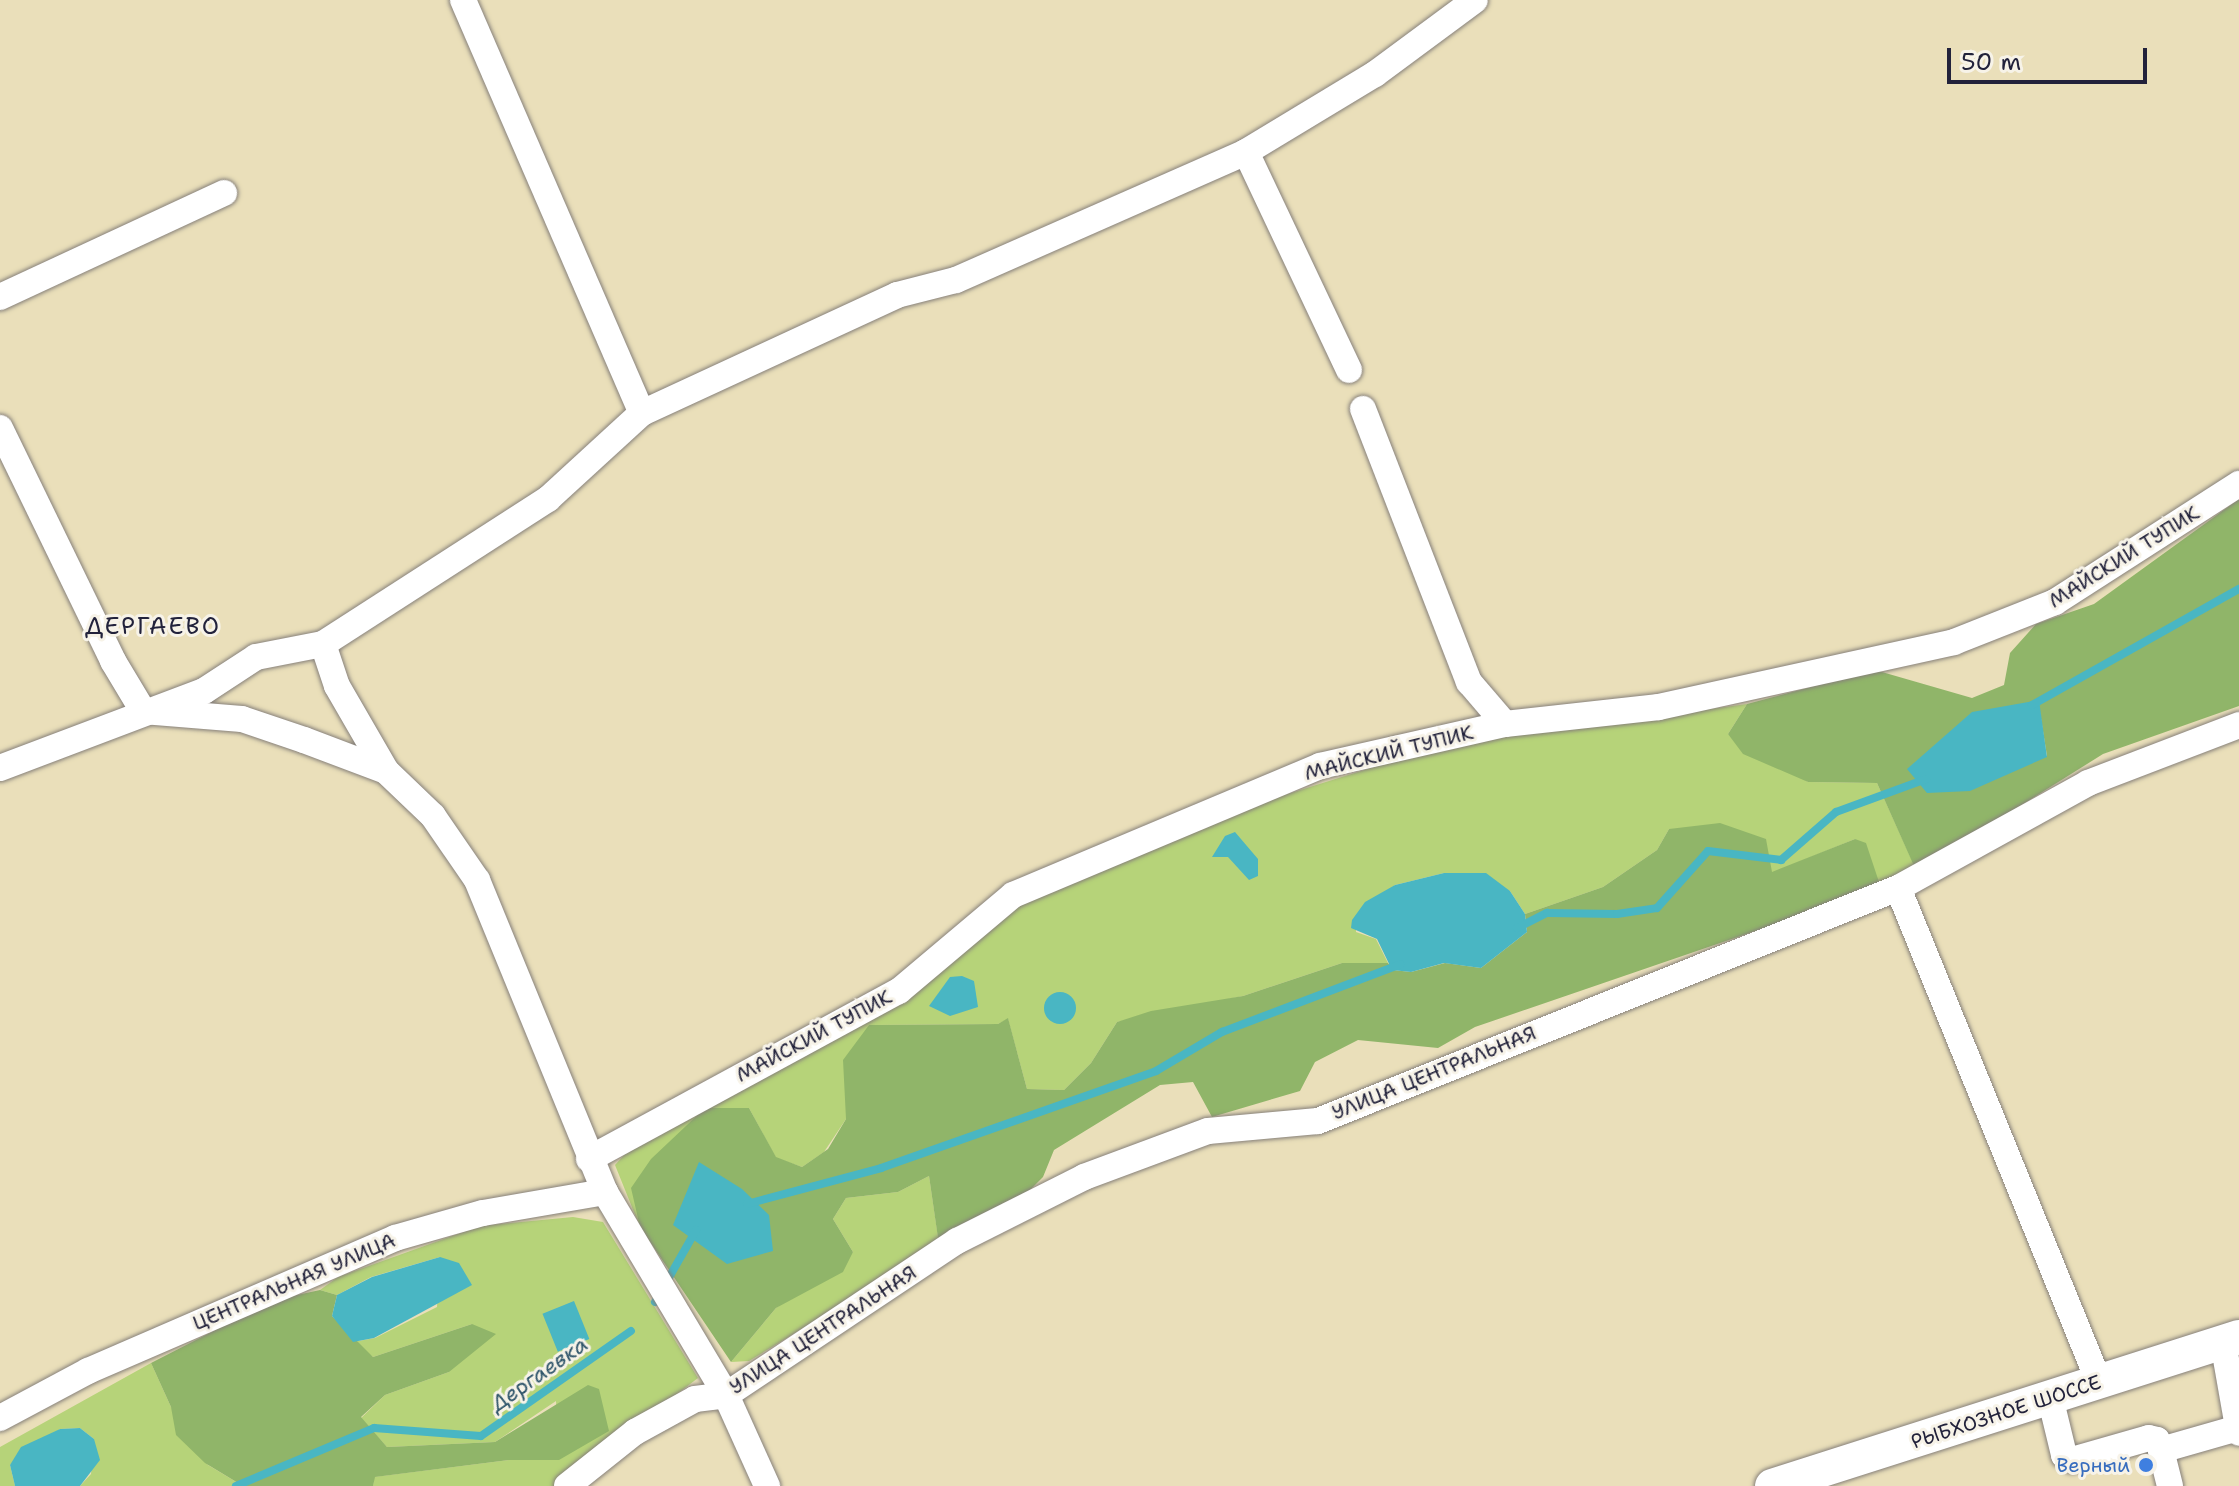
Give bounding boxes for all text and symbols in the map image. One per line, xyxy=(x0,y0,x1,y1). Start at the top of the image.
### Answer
scale bar xyxy=(1951,32,2151,82)
text: 50 m xyxy=(1961,46,2021,78)
street label: МАЙСКИЙ ТУПИК xyxy=(2044,501,2204,613)
district label: ДЕРГАЕВО xyxy=(85,613,221,641)
street label: МАЙСКИЙ ТУПИК xyxy=(1302,720,1476,786)
street label: МАЙСКИЙ ТУПИК xyxy=(732,985,896,1087)
street label: УЛИЦА ЦЕНТРАЛЬНАЯ xyxy=(1328,1021,1540,1125)
street label: ЦЕНТРАЛЬНАЯ УЛИЦА xyxy=(189,1228,399,1336)
street label: УЛИЦА ЦЕНТРАЛЬНАЯ xyxy=(725,1261,921,1399)
water label: Дергаевка xyxy=(485,1331,593,1417)
street label: РЫБХОЗНОЕ ШОССЕ xyxy=(1908,1370,2104,1454)
place label: Верный xyxy=(2057,1453,2130,1477)
marker: Верный xyxy=(2137,1456,2155,1474)

